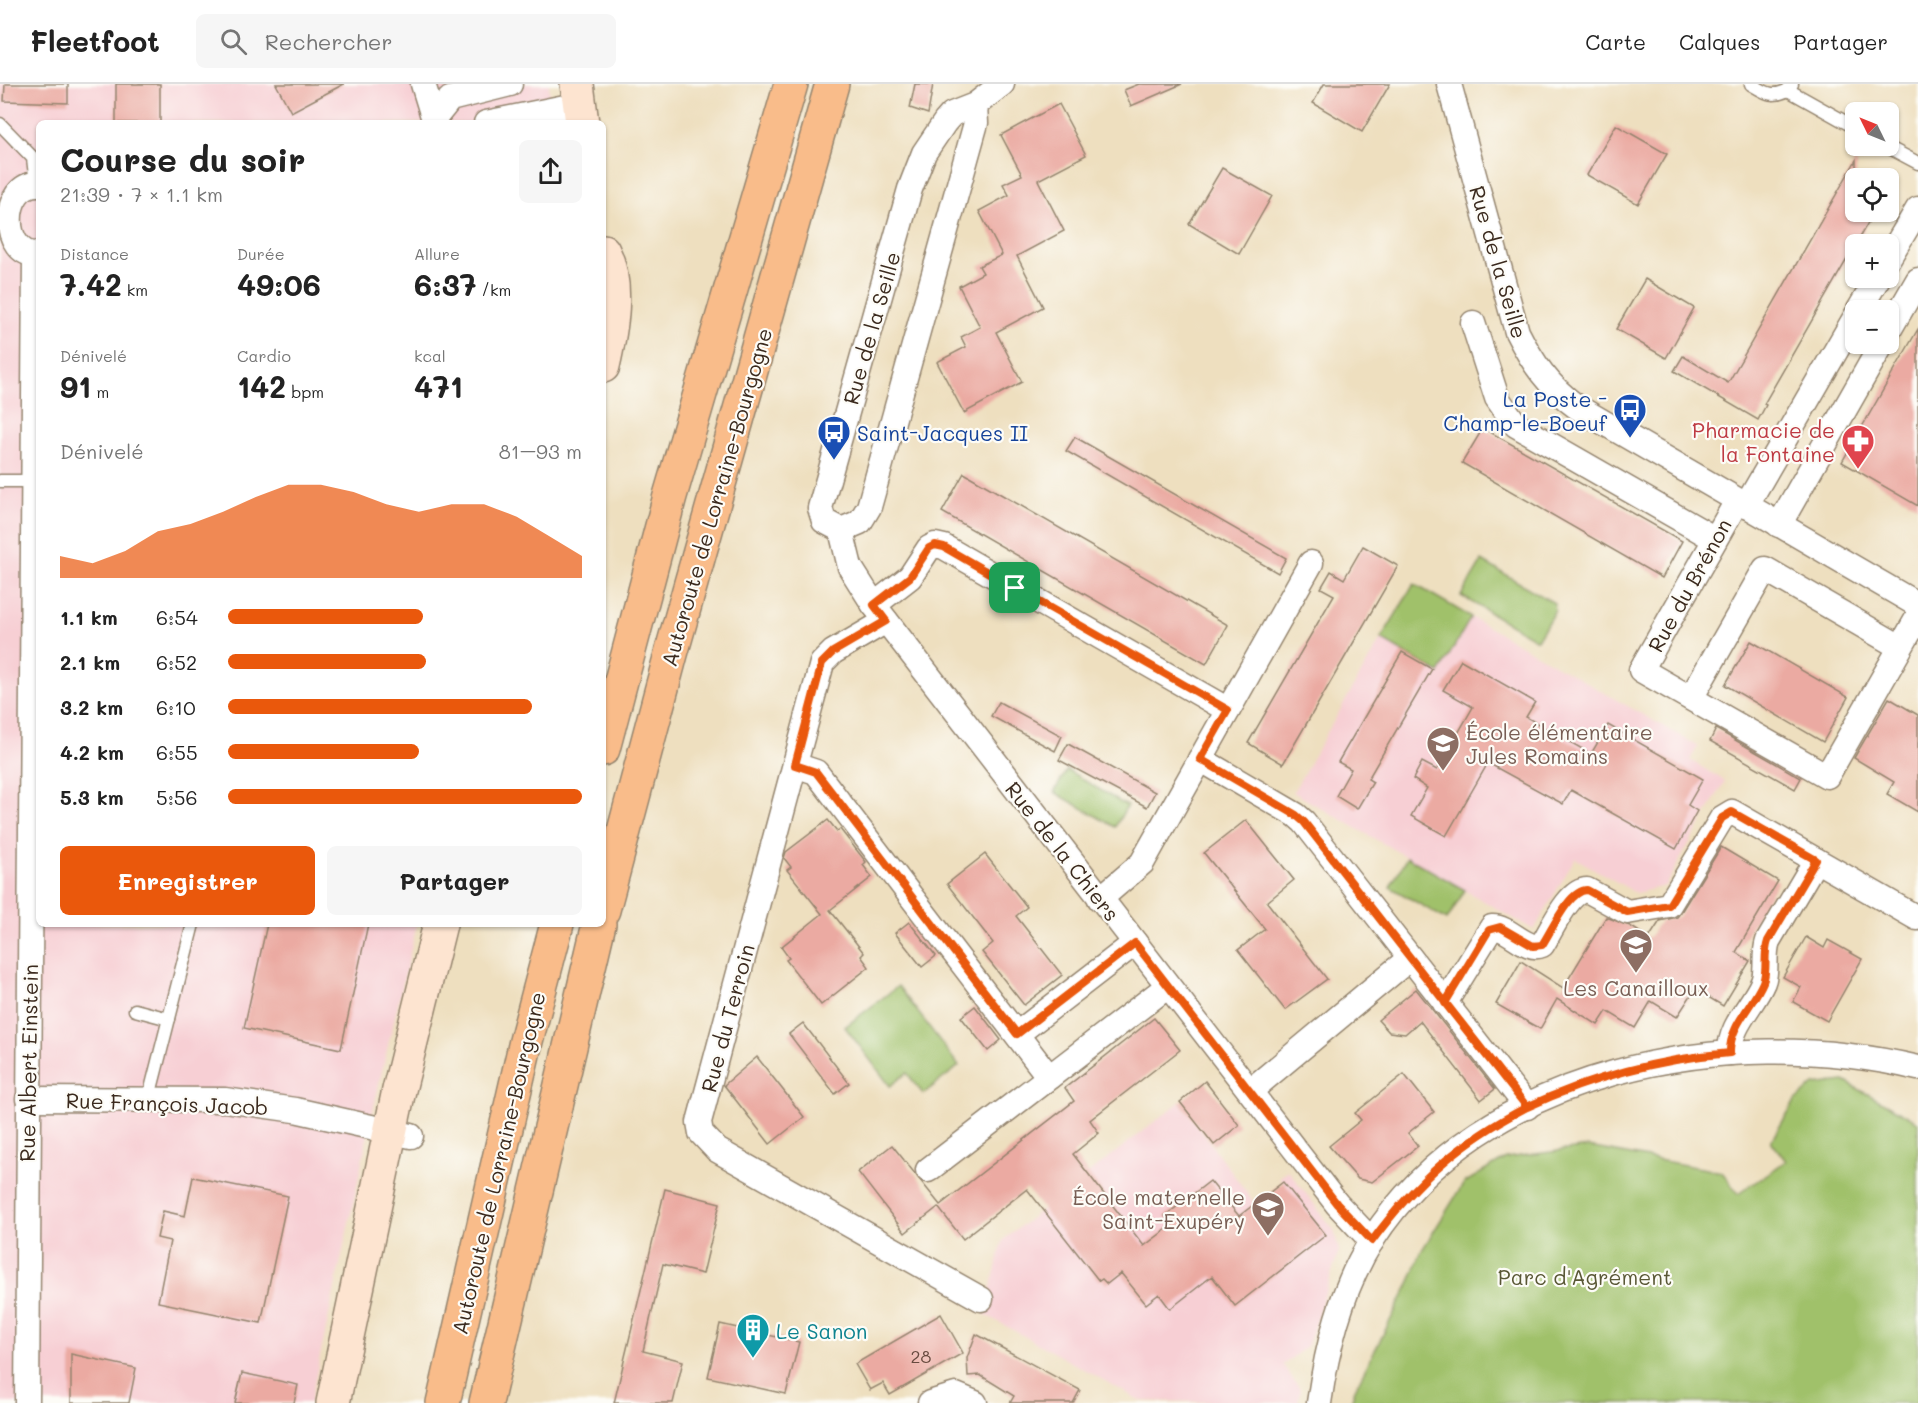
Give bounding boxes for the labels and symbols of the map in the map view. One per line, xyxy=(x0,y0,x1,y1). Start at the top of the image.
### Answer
north arrow xyxy=(1845,102,1899,156)
street label: Rue de la Seille xyxy=(1464,183,1534,341)
street label: Rue de la Seille xyxy=(836,249,906,407)
street label: Autoroute de Lorraine-Bourgogne xyxy=(655,325,777,669)
place label: La Poste - Champ-le-Boeuf xyxy=(1443,385,1608,436)
bus stop icon: La Poste - Champ-le-Boeuf xyxy=(1612,392,1648,439)
bus stop icon: Saint-Jacques II xyxy=(816,414,852,461)
place label: Pharmacie de la Fontaine xyxy=(1692,416,1835,467)
place label: Saint-Jacques II xyxy=(857,419,1028,446)
pharmacy icon: Pharmacie de la Fontaine xyxy=(1840,423,1876,470)
street label: Rue du Brénon xyxy=(1641,514,1737,656)
pin xyxy=(989,562,1040,613)
place label: École élémentaire Jules Romains xyxy=(1466,718,1653,769)
school or university icon: École élémentaire Jules Romains xyxy=(1425,725,1461,772)
street label: Rue de la Chiers xyxy=(1000,776,1126,926)
school or university icon: Les Canailloux xyxy=(1618,927,1654,974)
street label: Rue du Terroin xyxy=(694,941,760,1095)
street label: Rue Albert Einstein xyxy=(13,964,43,1162)
place label: Les Canailloux xyxy=(1563,974,1709,1001)
street label: Autoroute de Lorraine-Bourgogne xyxy=(445,989,551,1337)
street label: Rue François Jacob xyxy=(65,1086,269,1120)
place label: École maternelle Saint-Exupéry xyxy=(1072,1183,1245,1234)
school or university icon: École maternelle Saint-Exupéry xyxy=(1250,1190,1286,1237)
park label: Parc d'Agrément xyxy=(1498,1263,1672,1290)
building icon: Le Sanon xyxy=(735,1312,771,1359)
place label: Le Sanon xyxy=(776,1317,867,1344)
house number: 28 xyxy=(911,1344,932,1368)

